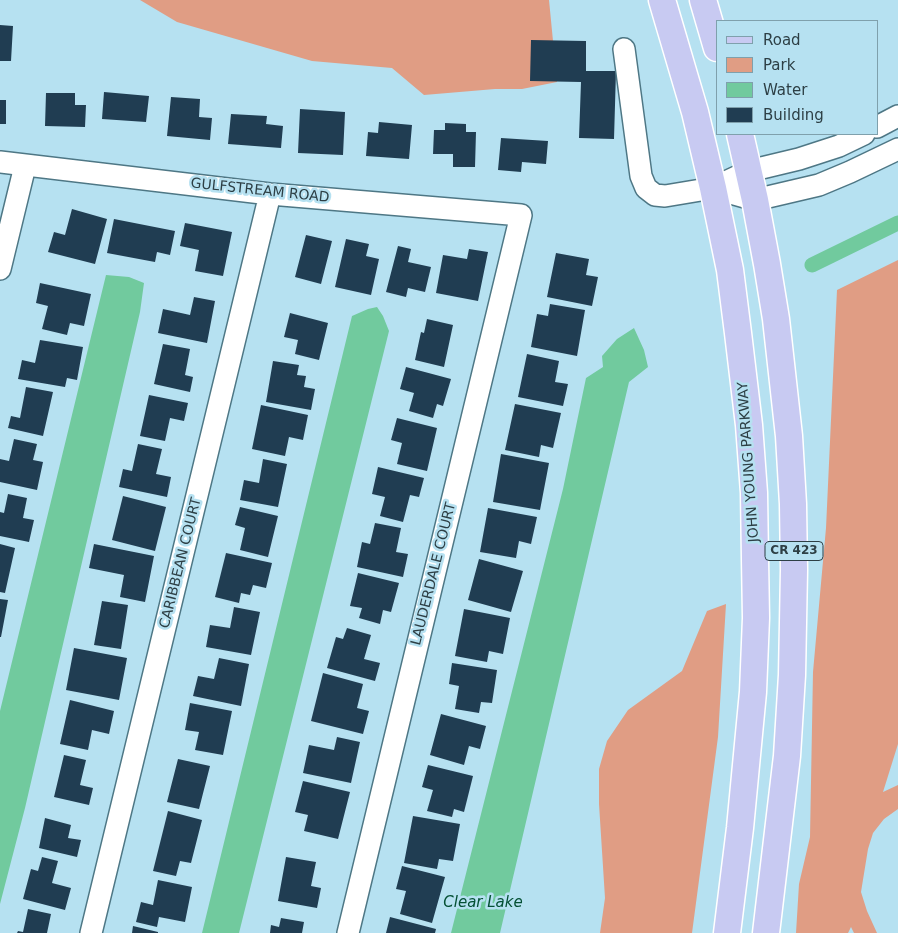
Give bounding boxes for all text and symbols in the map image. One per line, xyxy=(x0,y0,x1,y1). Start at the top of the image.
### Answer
legend xyxy=(716,20,878,135)
text: Road xyxy=(763,31,801,49)
text: Park xyxy=(763,56,795,74)
text: Water xyxy=(763,81,807,99)
text: Building xyxy=(763,106,824,124)
street label: GULFSTREAM ROAD xyxy=(190,175,330,207)
street label: JOHN YOUNG PARKWAY xyxy=(735,381,763,543)
street label: CARIBBEAN COURT xyxy=(157,496,205,630)
street label: LAUDERDALE COURT xyxy=(408,501,460,647)
road number: CR 423 xyxy=(765,542,823,560)
water label: Clear Lake xyxy=(443,894,523,912)

